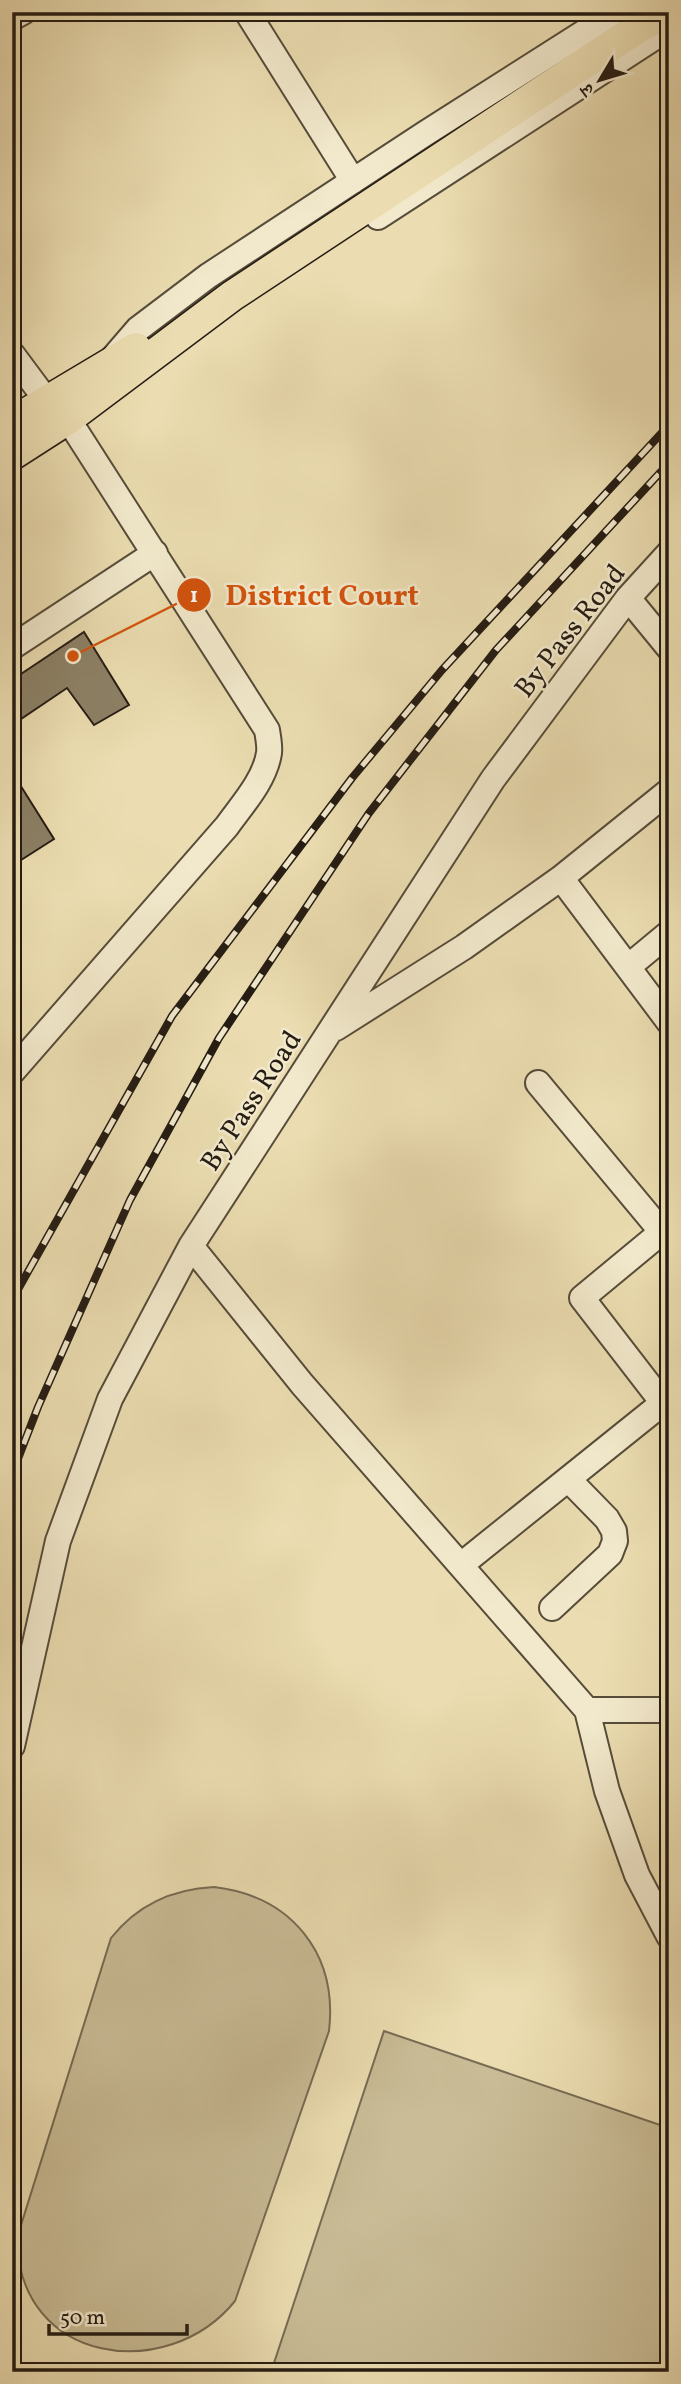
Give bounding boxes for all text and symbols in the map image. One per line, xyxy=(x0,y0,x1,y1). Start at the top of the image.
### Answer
north arrow xyxy=(566,46,636,116)
text: उ xyxy=(574,76,603,103)
street label: By Pass Road xyxy=(506,556,636,707)
callout: District Court xyxy=(177,569,433,620)
text: District Court xyxy=(225,576,419,618)
text: 1 xyxy=(190,582,198,611)
street label: By Pass Road xyxy=(192,1023,312,1179)
scale bar xyxy=(49,2293,187,2337)
text: 50 m xyxy=(60,2304,105,2333)

